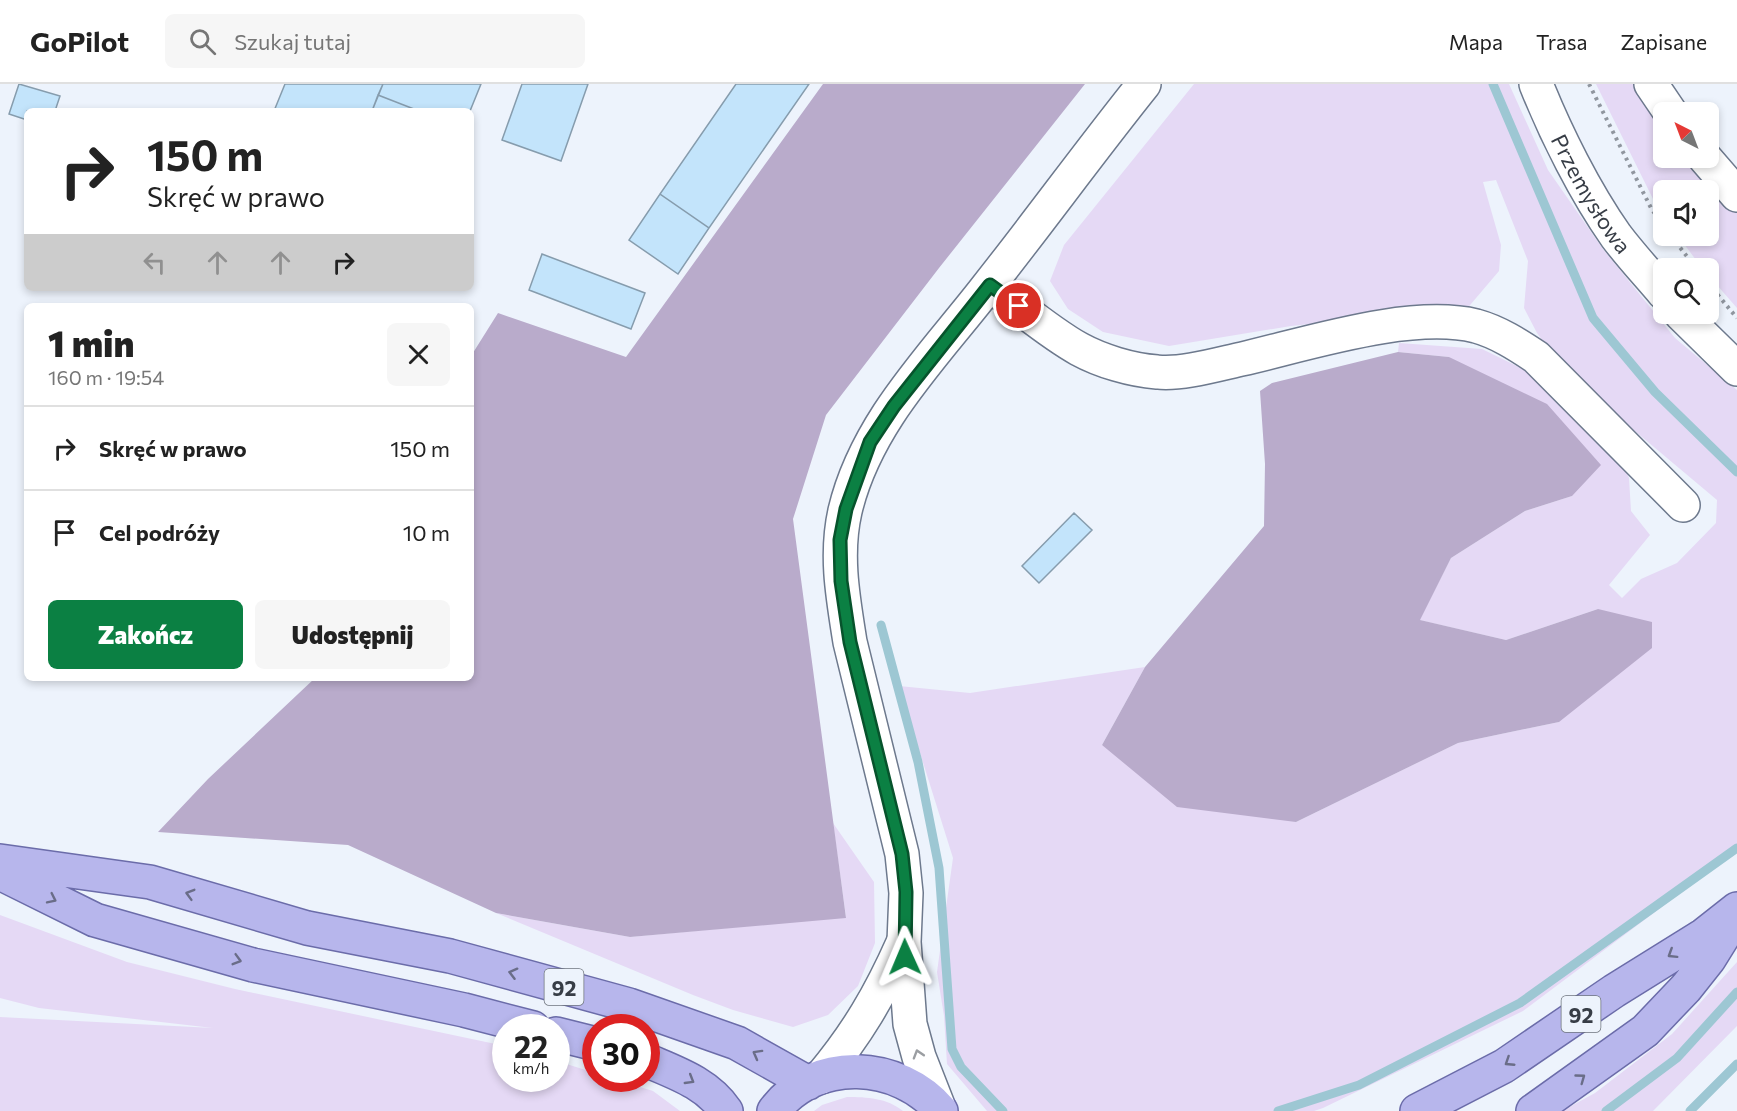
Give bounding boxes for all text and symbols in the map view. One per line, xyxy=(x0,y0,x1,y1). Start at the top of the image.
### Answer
search box xyxy=(165,14,585,68)
text: GoPilot xyxy=(30,24,129,58)
icon: search xyxy=(186,25,219,58)
text: Szukaj tutaj xyxy=(234,28,351,55)
text: Mapa xyxy=(1449,29,1503,54)
text: Trasa xyxy=(1536,29,1587,54)
text: Zapisane xyxy=(1620,29,1707,54)
north arrow xyxy=(1653,102,1719,168)
map controls xyxy=(1653,102,1719,324)
text: 150 m xyxy=(147,128,263,180)
street label: Przemysłowa xyxy=(1546,129,1638,258)
icon: right xyxy=(48,132,126,210)
text: Skręć w prawo xyxy=(147,180,325,213)
button: sound xyxy=(1653,180,1719,246)
icon: left xyxy=(138,246,171,279)
icon: ahead xyxy=(201,246,234,279)
icon: ahead xyxy=(264,246,297,279)
icon: right xyxy=(327,246,360,279)
button: search xyxy=(1653,258,1719,324)
pin xyxy=(993,280,1044,331)
icon: arrive xyxy=(1002,289,1035,322)
text: 1 min xyxy=(48,320,134,364)
button: close xyxy=(387,323,450,386)
text: 160 m · 19:54 xyxy=(48,365,164,389)
icon: right xyxy=(48,432,81,465)
text: Skręć w prawo xyxy=(99,435,247,462)
text: 150 m xyxy=(390,435,450,462)
icon: arrive xyxy=(48,516,81,549)
text: Cel podróży xyxy=(99,519,220,546)
text: 10 m xyxy=(403,519,450,546)
button: Zakończ xyxy=(48,600,243,669)
button: Udostępnij xyxy=(255,600,450,669)
one-way arrow xyxy=(185,888,195,901)
one-way arrow xyxy=(46,891,57,903)
position arrow xyxy=(873,925,937,989)
one-way arrow xyxy=(1668,947,1678,959)
one-way arrow xyxy=(232,953,242,966)
one-way arrow xyxy=(508,968,518,981)
road number: 92 xyxy=(544,969,584,1005)
road number: 92 xyxy=(1562,996,1600,1032)
speed limit sign: 30 xyxy=(582,1014,660,1092)
text: 22 xyxy=(514,1027,548,1064)
one-way arrow xyxy=(913,1049,925,1060)
one-way arrow xyxy=(753,1050,763,1061)
one-way arrow xyxy=(1505,1055,1516,1066)
text: km/h xyxy=(513,1059,549,1077)
one-way arrow xyxy=(684,1072,694,1084)
one-way arrow xyxy=(1575,1074,1586,1085)

